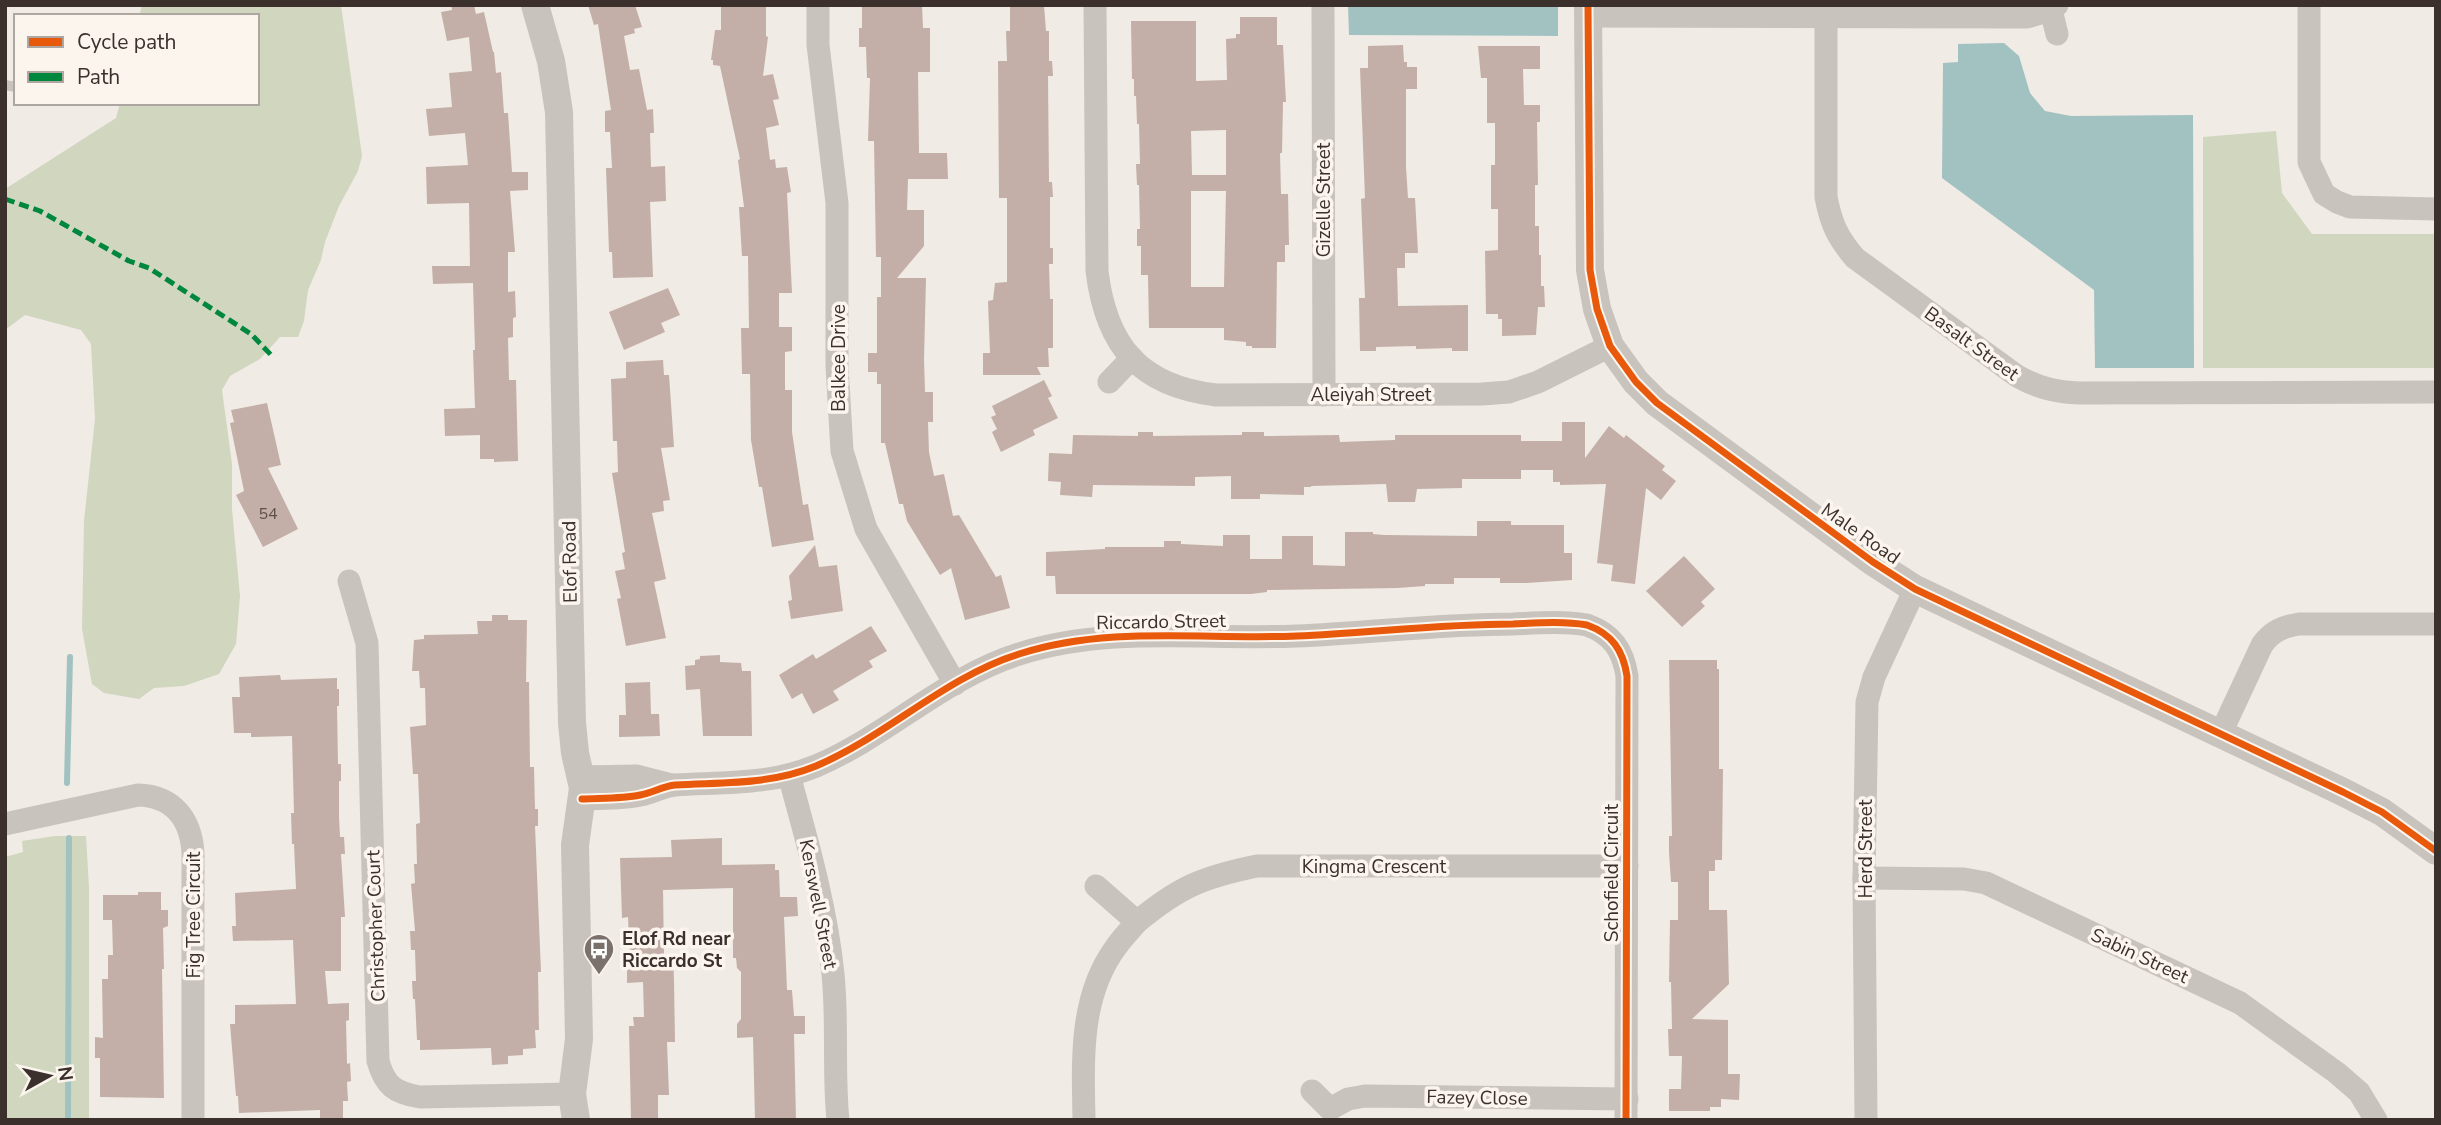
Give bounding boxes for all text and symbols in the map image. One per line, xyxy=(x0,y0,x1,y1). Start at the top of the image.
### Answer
legend xyxy=(14,14,259,105)
text: Cycle path xyxy=(77,28,176,56)
text: Path xyxy=(77,63,120,91)
street label: Gizelle Street xyxy=(1311,142,1337,257)
street label: Basalt Street xyxy=(1919,301,2024,387)
street label: Balkee Drive xyxy=(826,304,852,412)
street label: Aleiyah Street xyxy=(1310,382,1432,408)
street label: Male Road xyxy=(1816,497,1905,571)
house number: 54 xyxy=(258,503,278,525)
street label: Elof Road xyxy=(556,521,584,603)
street label: Riccardo Street xyxy=(1096,608,1226,636)
street label: Herd Street xyxy=(1853,799,1879,899)
street label: Schofield Circuit xyxy=(1599,803,1625,942)
street label: Kerswell Street xyxy=(793,837,843,971)
street label: Christopher Court xyxy=(360,849,392,1002)
street label: Fig Tree Circuit xyxy=(181,851,207,979)
street label: Kingma Crescent xyxy=(1302,854,1446,880)
street label: Sabin Street xyxy=(2087,922,2193,990)
place label: Elof Rd near Riccardo St xyxy=(622,926,731,974)
bus stop icon: Elof Rd near Riccardo St xyxy=(582,932,616,976)
north arrow xyxy=(14,1041,84,1111)
text: N xyxy=(51,1065,79,1083)
street label: Fazey Close xyxy=(1426,1084,1528,1112)

